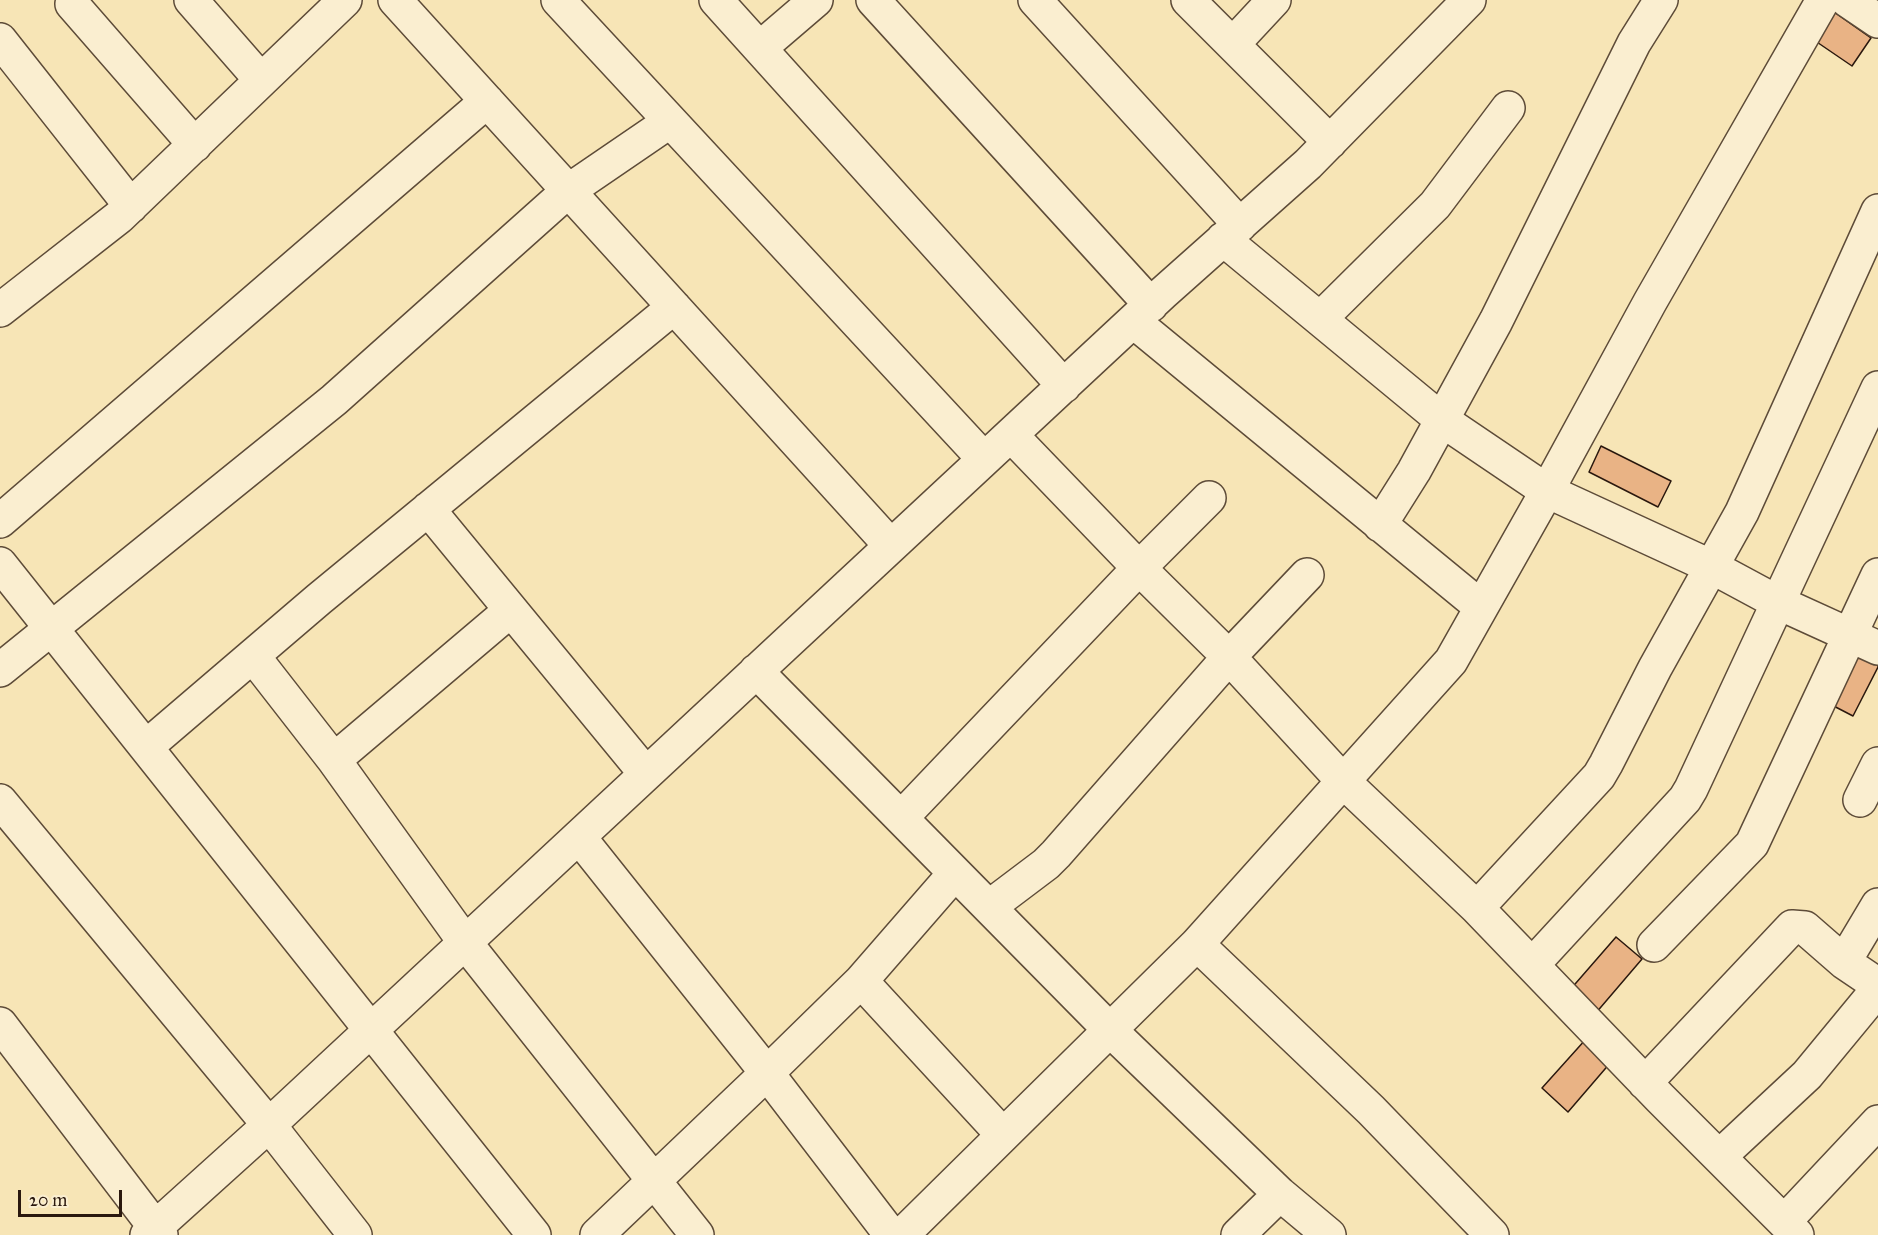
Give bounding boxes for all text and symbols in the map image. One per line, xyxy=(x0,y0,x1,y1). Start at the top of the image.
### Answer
scale bar xyxy=(21,1178,124,1216)
text: 20 m xyxy=(29,1189,67,1211)

